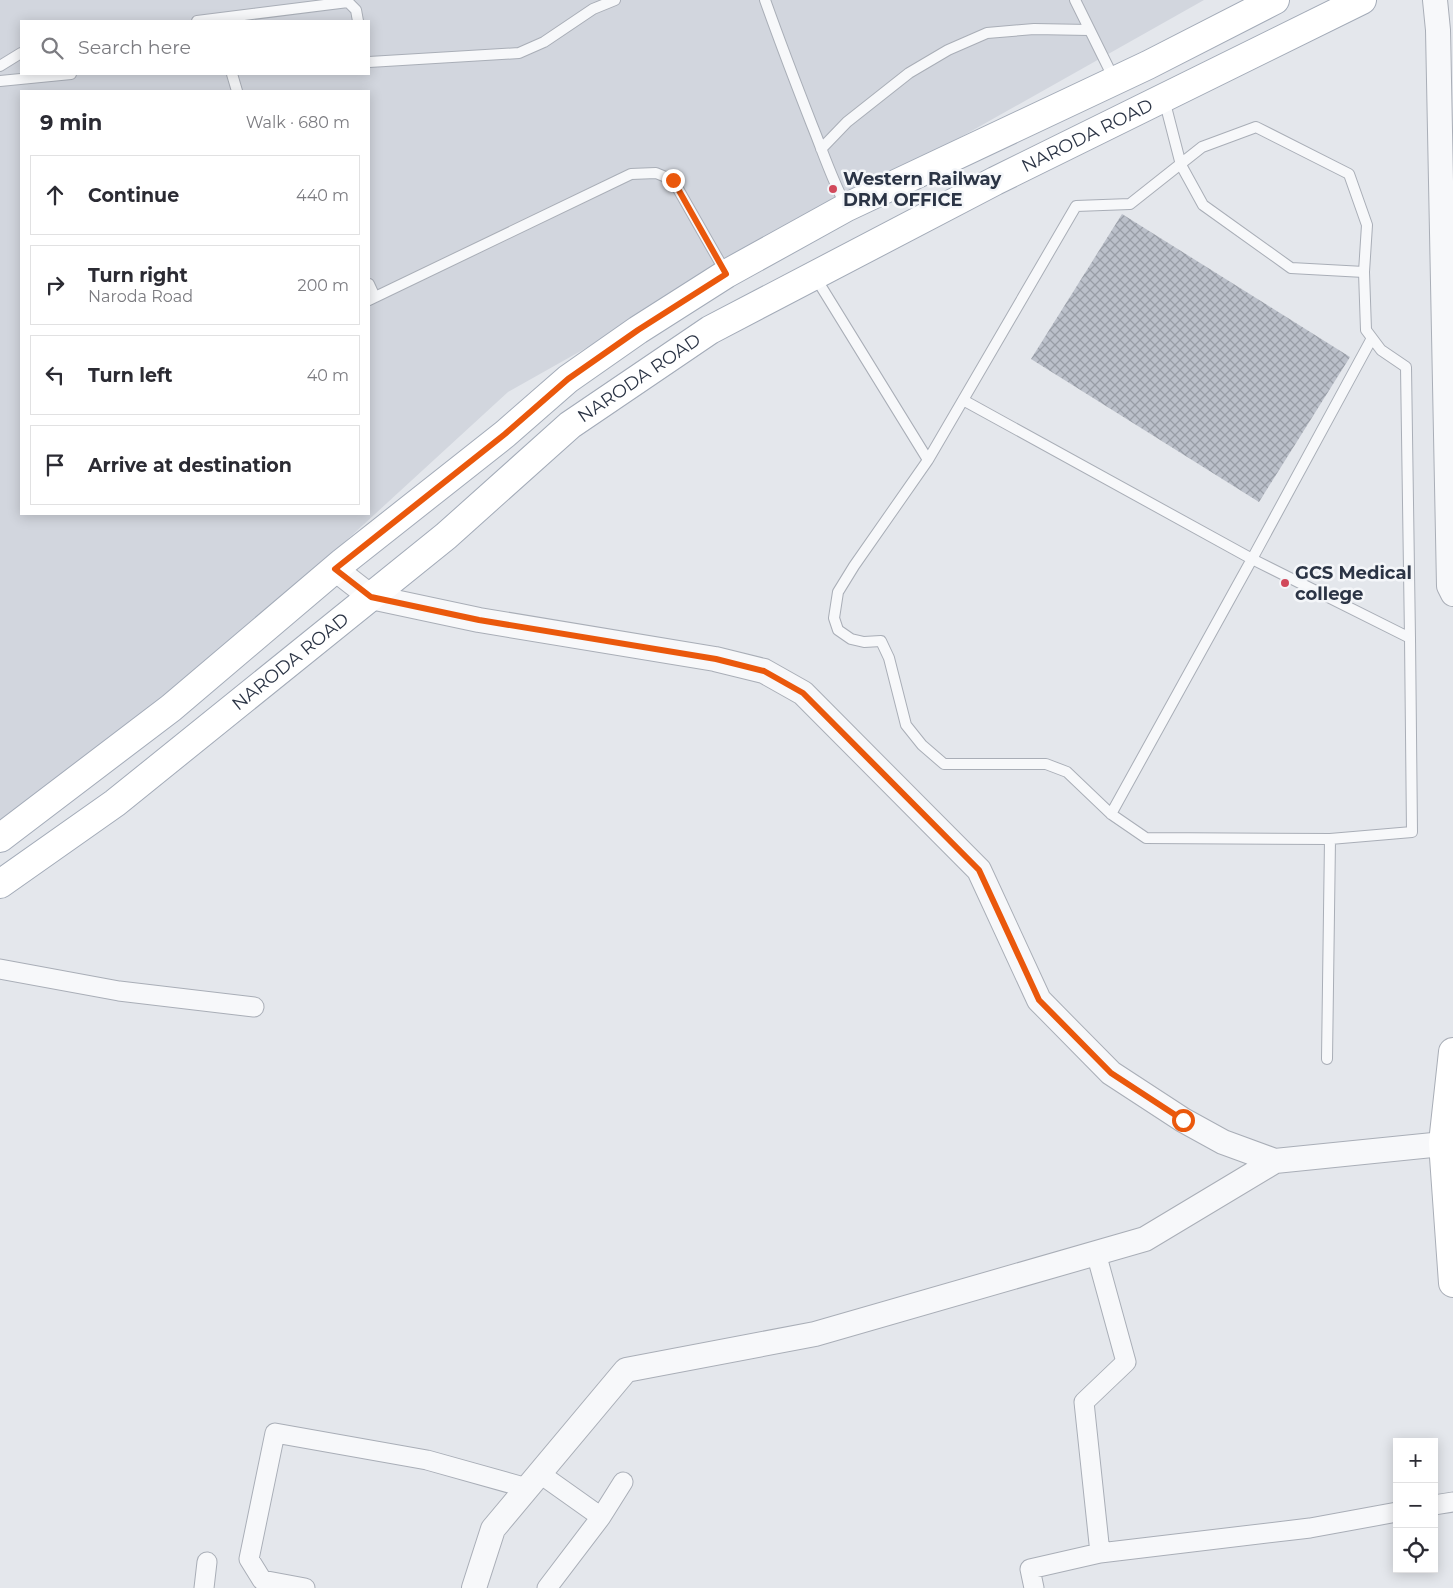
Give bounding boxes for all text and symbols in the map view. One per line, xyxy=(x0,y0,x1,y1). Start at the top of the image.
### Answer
search box xyxy=(20,20,370,75)
icon: search xyxy=(38,34,66,62)
text: Search here xyxy=(78,36,191,59)
street label: NARODA ROAD xyxy=(1018,94,1157,177)
text: 9 min xyxy=(40,110,102,135)
text: Walk · 680 m xyxy=(246,113,350,132)
place label: Western Railway DRM OFFICE xyxy=(843,168,1001,211)
route end xyxy=(662,169,685,192)
icon: ahead xyxy=(41,181,69,209)
marker: Western Railway DRM OFFICE xyxy=(827,183,839,195)
text: Continue xyxy=(88,184,179,207)
text: 440 m xyxy=(296,186,349,205)
text: Turn right xyxy=(88,264,188,287)
icon: right xyxy=(41,271,69,299)
text: 200 m xyxy=(298,276,349,295)
text: Naroda Road xyxy=(88,287,193,306)
street label: NARODA ROAD xyxy=(574,329,705,427)
icon: left xyxy=(41,361,69,389)
text: Turn left xyxy=(88,364,173,387)
text: 40 m xyxy=(307,366,349,385)
icon: arrive xyxy=(41,451,69,479)
text: Arrive at destination xyxy=(88,454,292,477)
place label: GCS Medical college xyxy=(1295,562,1412,605)
marker: GCS Medical college xyxy=(1279,577,1291,589)
street label: NARODA ROAD xyxy=(228,608,353,715)
route start xyxy=(1172,1109,1195,1132)
map controls xyxy=(1393,1438,1438,1573)
button: + xyxy=(1393,1438,1438,1483)
button: − xyxy=(1393,1483,1438,1528)
button: locate xyxy=(1393,1528,1438,1573)

